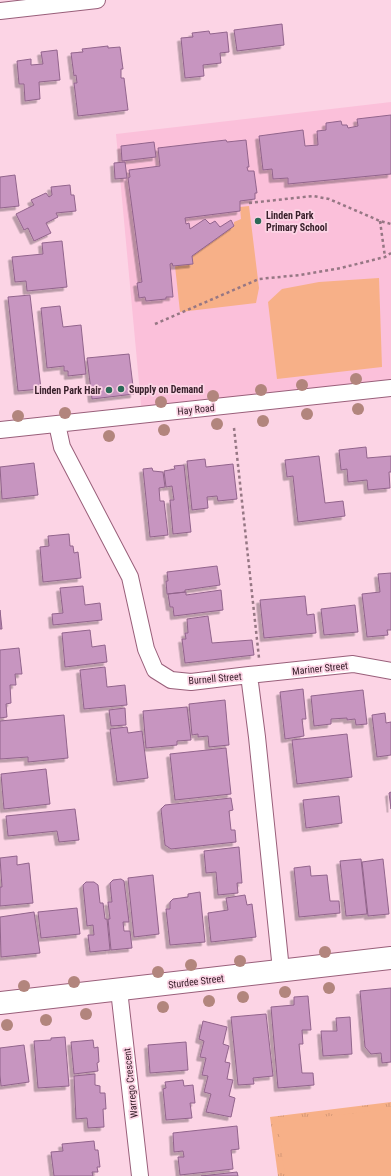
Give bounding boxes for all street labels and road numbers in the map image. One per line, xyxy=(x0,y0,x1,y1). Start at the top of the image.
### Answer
street label: Hay Road xyxy=(177,402,215,417)
street label: Mariner Street xyxy=(292,660,349,677)
street label: Burnell Street xyxy=(188,671,242,686)
street label: Sturdee Street xyxy=(168,973,225,990)
street label: Warrego Crescent xyxy=(121,1047,140,1118)

